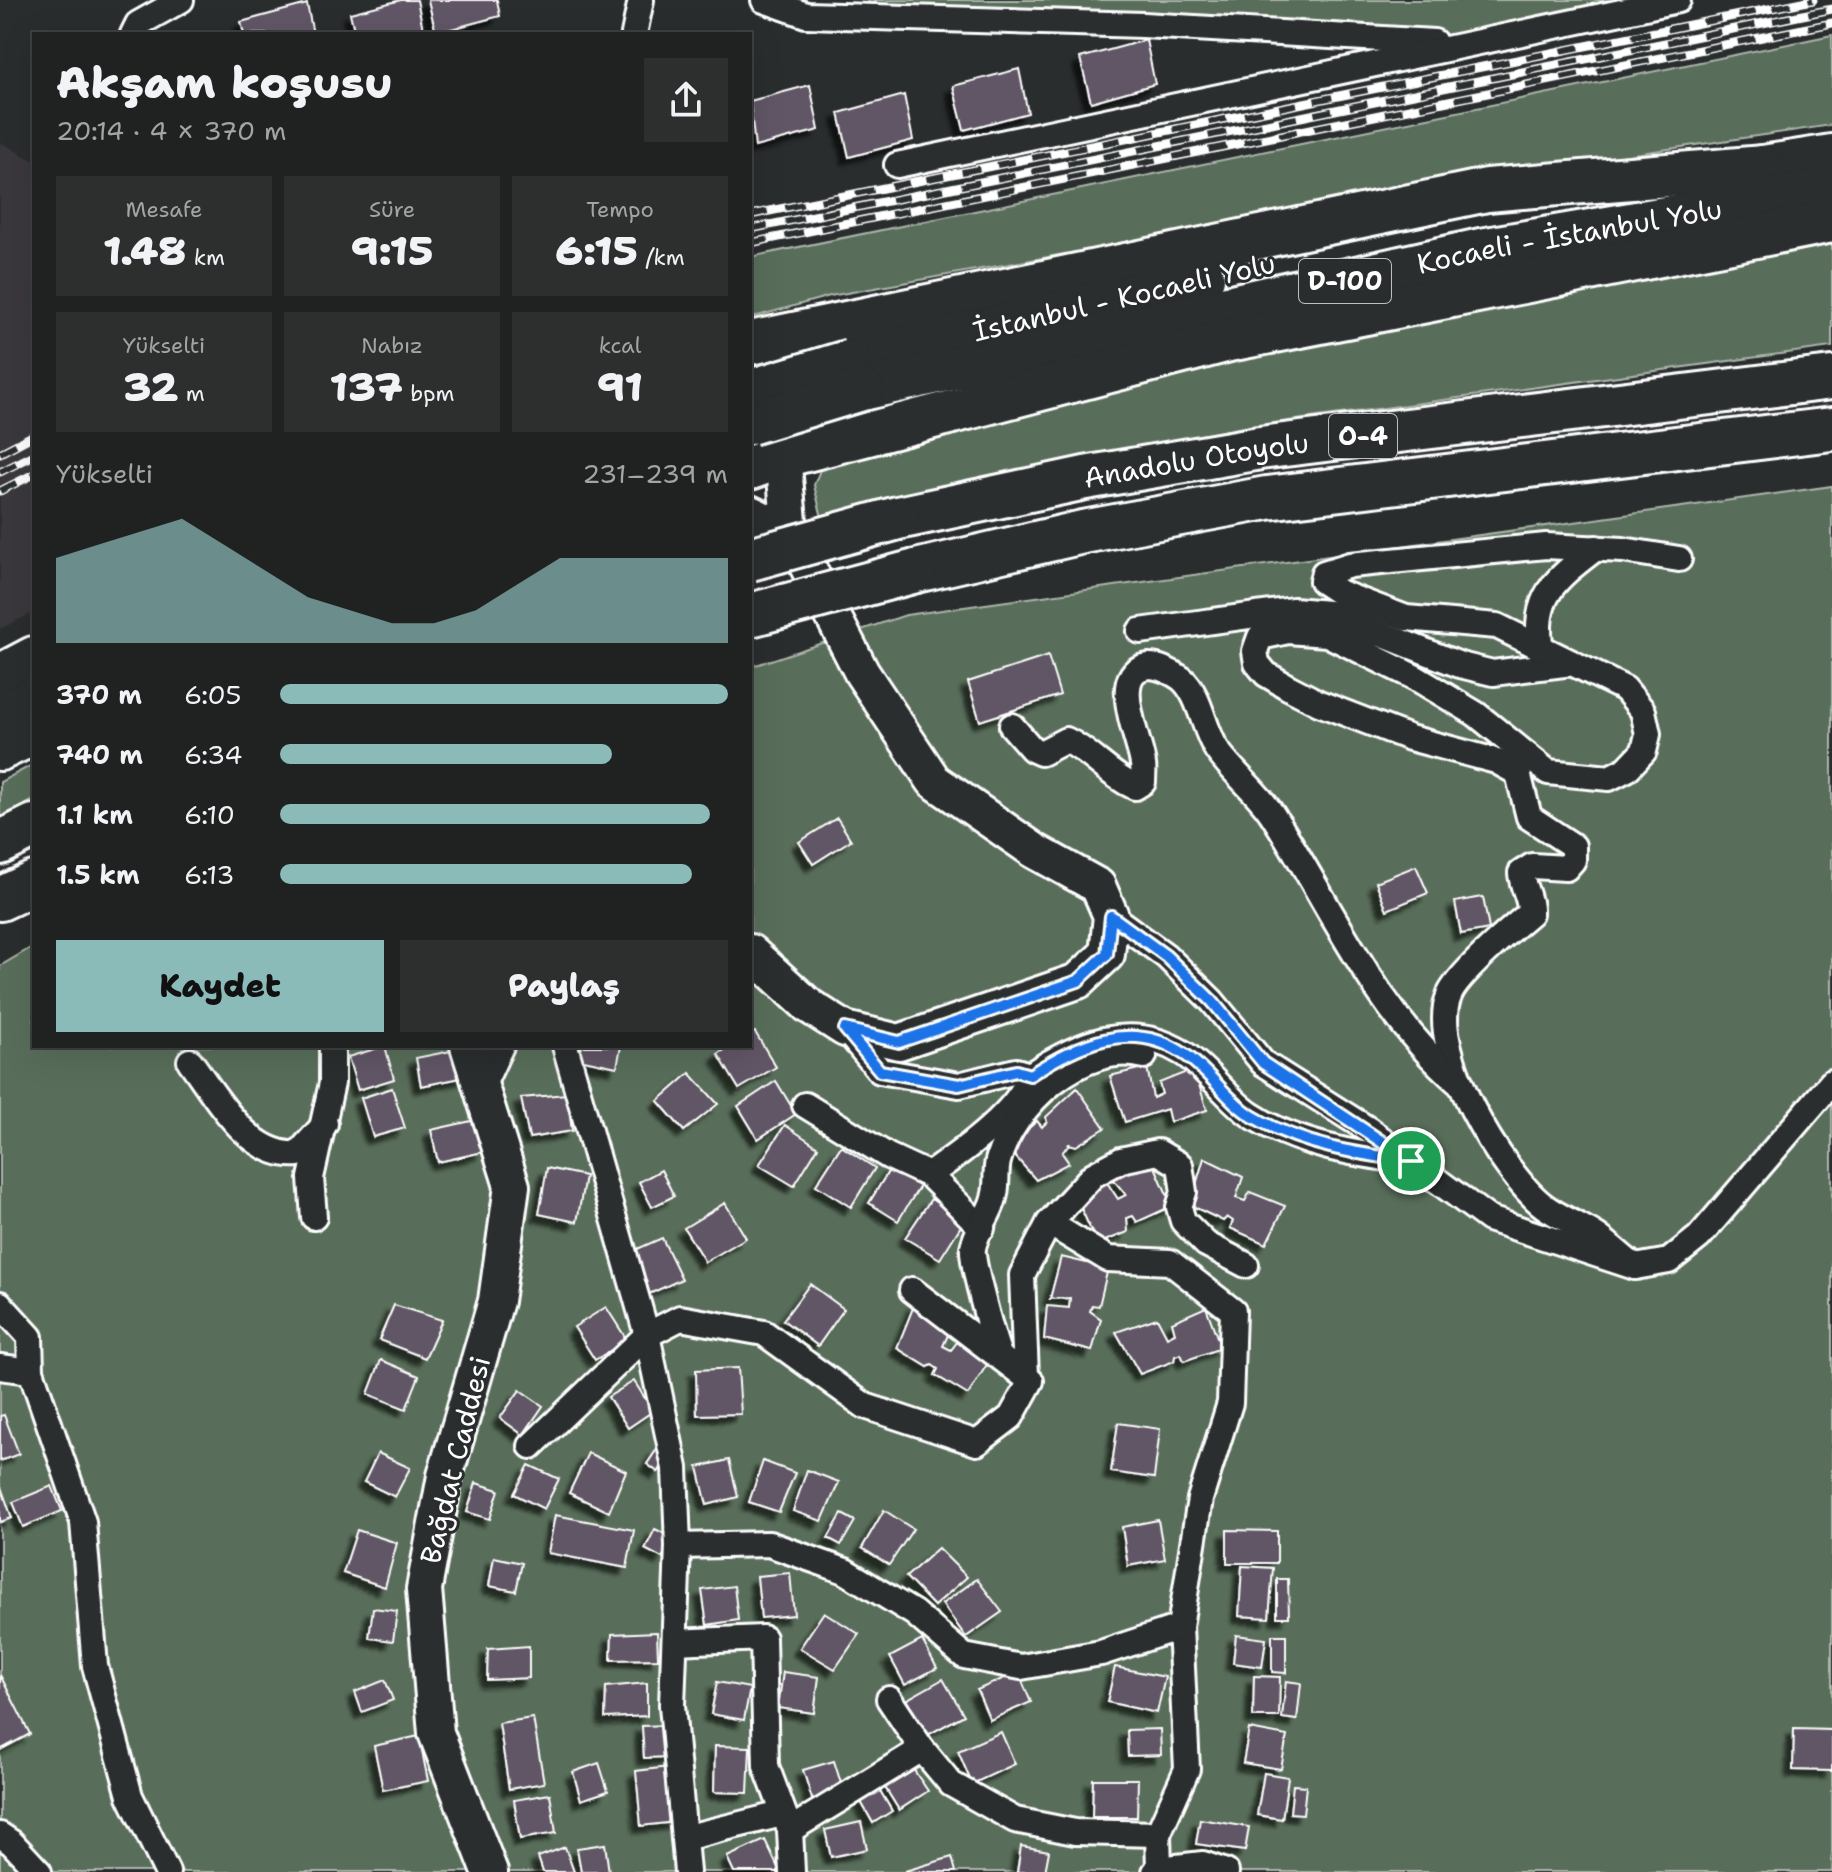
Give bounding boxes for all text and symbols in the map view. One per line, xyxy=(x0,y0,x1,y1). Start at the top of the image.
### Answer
text: Akşam koşusu xyxy=(56,53,393,112)
button: share xyxy=(644,58,728,142)
text: 20:14 · 4 × 370 m xyxy=(56,113,286,148)
street label: Kocaeli - İstanbul Yolu xyxy=(1413,189,1725,283)
text: Mesafe xyxy=(126,195,202,224)
text: Süre xyxy=(369,195,415,224)
text: Tempo xyxy=(586,195,654,224)
text: 1.48 xyxy=(103,224,186,278)
text: 9:15 xyxy=(351,224,433,278)
text: 6:15 xyxy=(555,224,638,278)
text: km xyxy=(186,243,225,272)
text: /km xyxy=(638,243,685,272)
street label: İstanbul - Kocaeli Yolu xyxy=(969,244,1279,350)
road number: D-100 xyxy=(1299,259,1391,303)
text: Yükselti xyxy=(123,331,205,360)
text: Nabız xyxy=(361,331,423,360)
text: kcal xyxy=(599,331,641,360)
text: 32 xyxy=(123,360,178,414)
text: 137 xyxy=(330,360,403,414)
text: 91 xyxy=(597,360,643,414)
text: m xyxy=(178,379,205,408)
text: bpm xyxy=(403,379,454,408)
road number: O-4 xyxy=(1329,414,1397,458)
street label: Anadolu Otoyolu xyxy=(1081,423,1311,497)
text: Yükselti xyxy=(56,456,153,491)
text: 231–239 m xyxy=(582,456,728,491)
text: 370 m xyxy=(56,677,142,712)
text: 6:05 xyxy=(184,677,241,712)
text: 740 m xyxy=(56,737,143,772)
text: 6:34 xyxy=(184,737,242,772)
text: 1.1 km xyxy=(56,797,133,832)
text: 6:10 xyxy=(184,797,235,832)
text: 1.5 km xyxy=(56,857,140,892)
text: 6:13 xyxy=(184,857,234,892)
button: Kaydet xyxy=(56,940,384,1032)
button: Paylaş xyxy=(400,940,728,1032)
pin xyxy=(1377,1127,1445,1195)
icon: arrive xyxy=(1389,1139,1433,1183)
street label: Bağdat Caddesi xyxy=(411,1352,499,1568)

